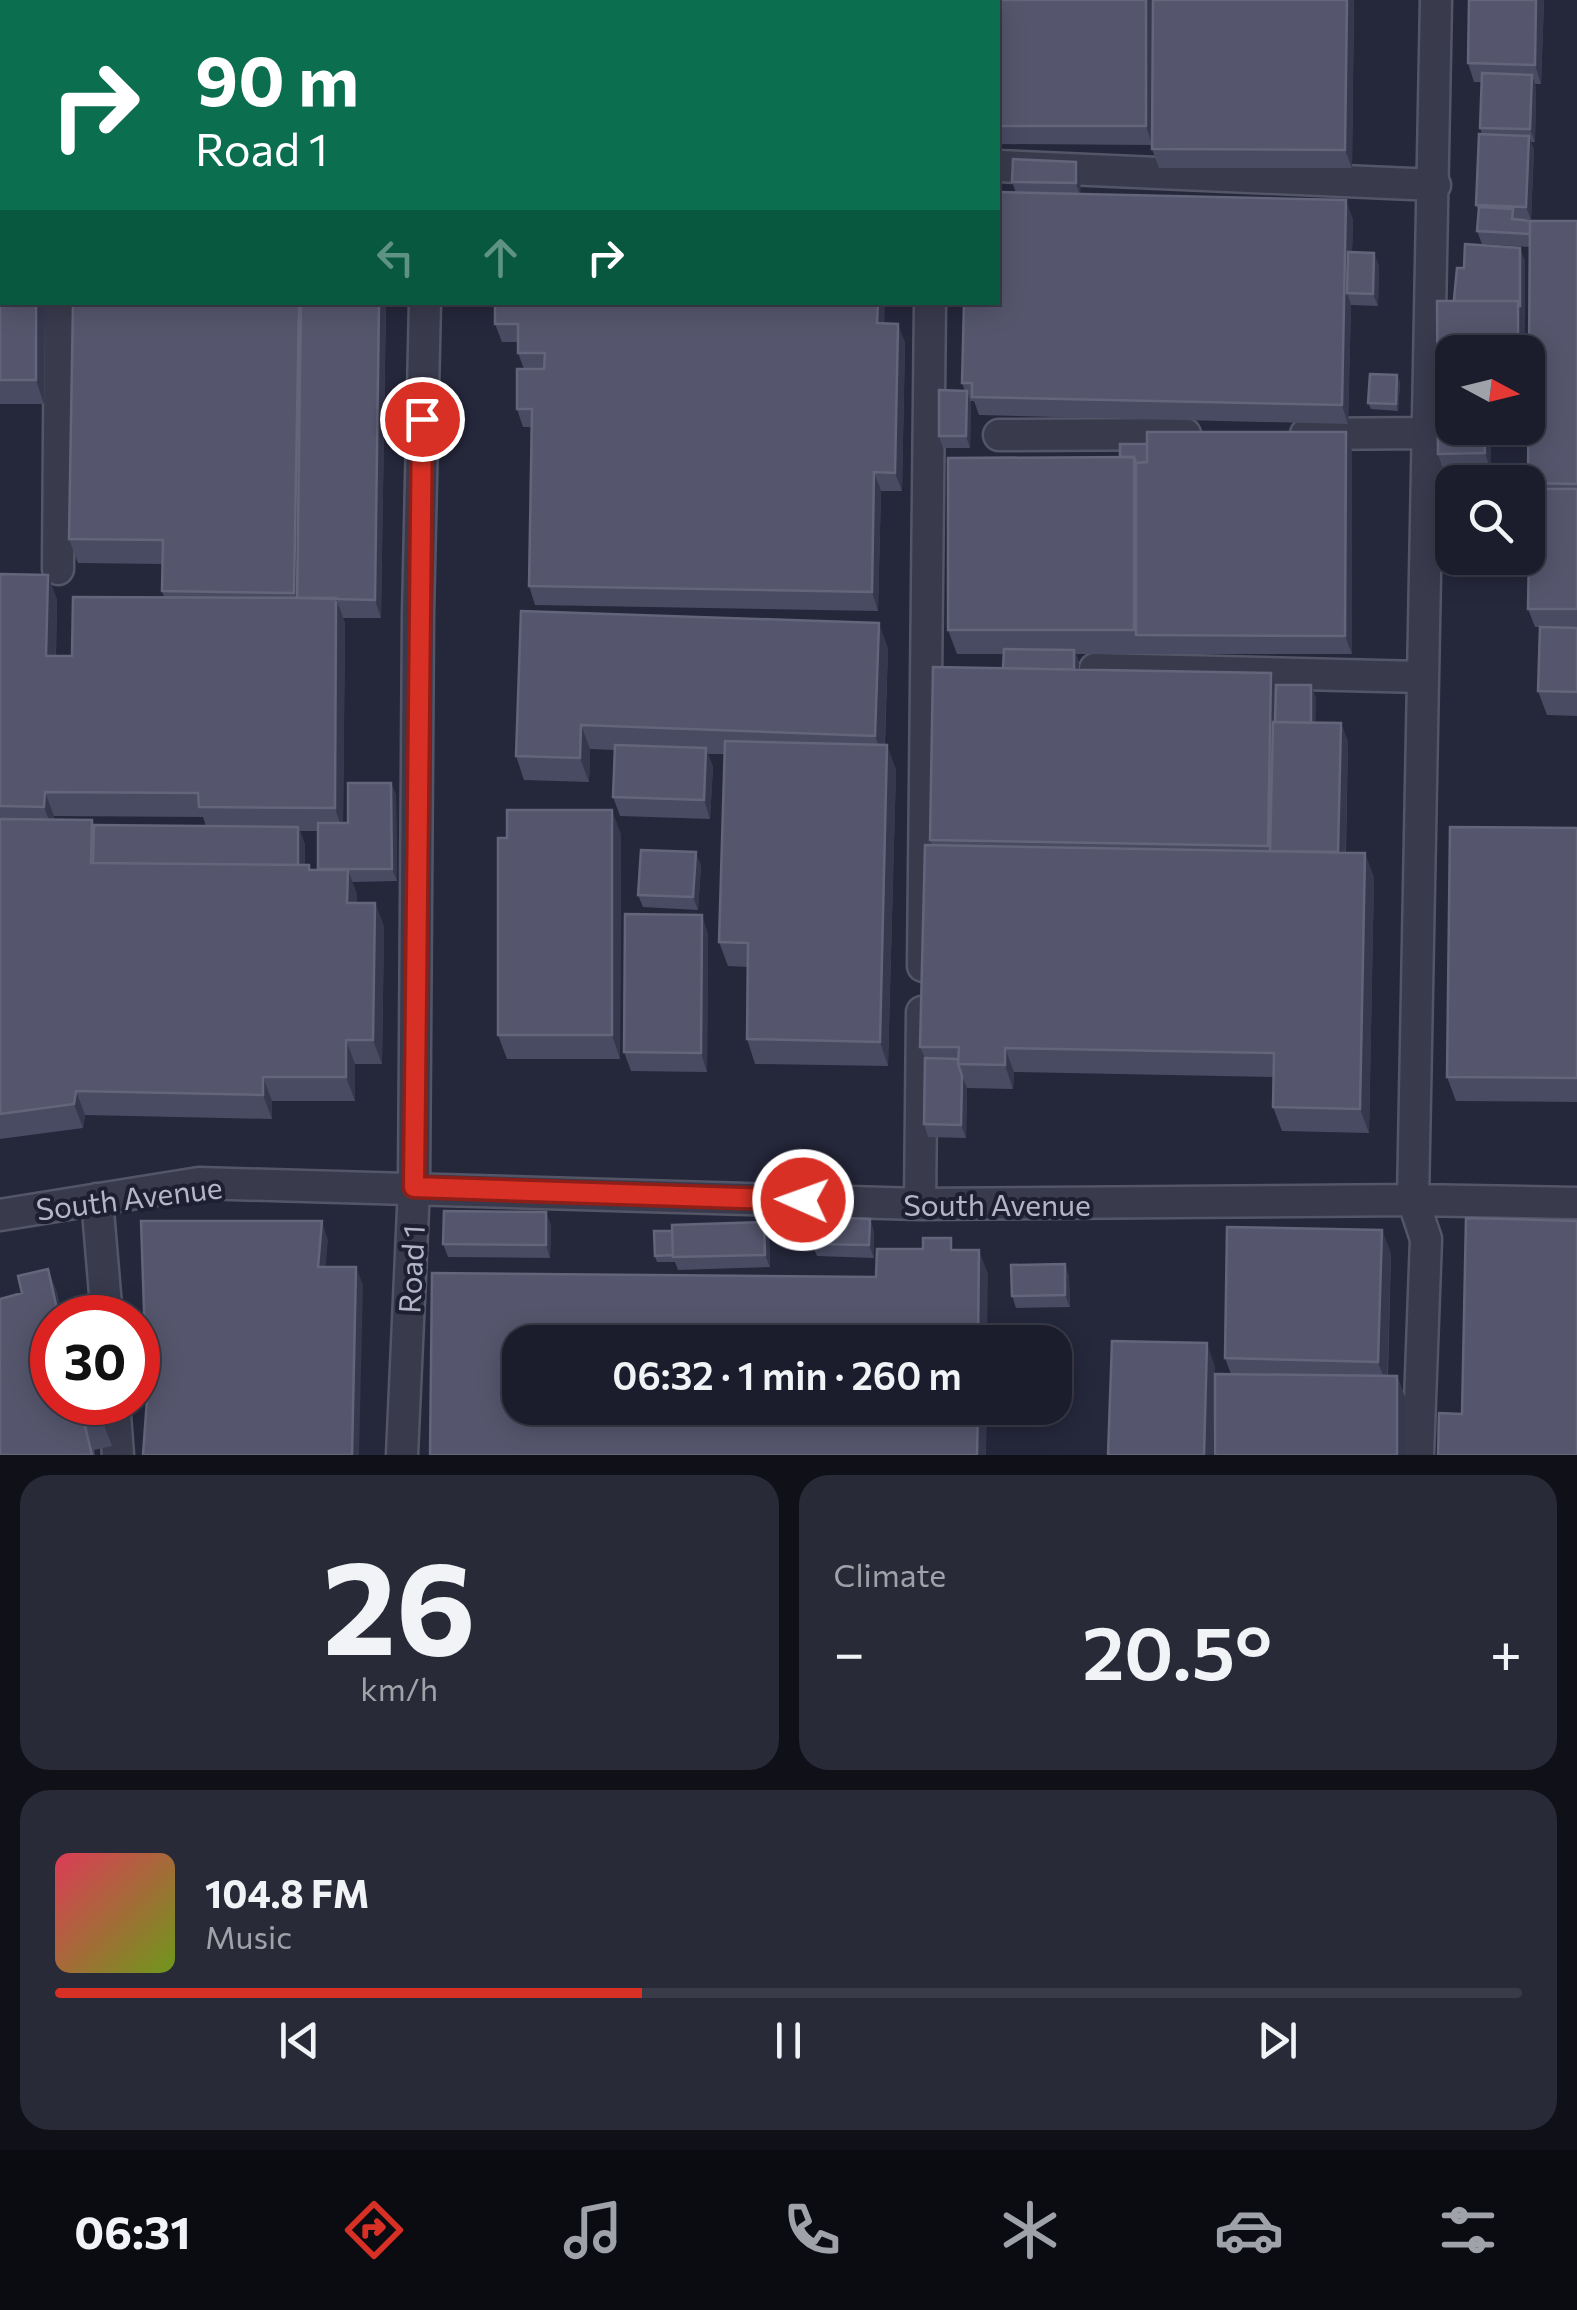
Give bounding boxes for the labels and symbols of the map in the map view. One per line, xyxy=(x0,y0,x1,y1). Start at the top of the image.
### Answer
north arrow xyxy=(1435,335,1545,445)
pin xyxy=(380,377,465,462)
position arrow xyxy=(751,1148,855,1252)
street label: South Avenue xyxy=(34,1167,224,1227)
street label: South Avenue xyxy=(903,1185,1091,1222)
street label: Road 1 xyxy=(389,1224,431,1314)
speed limit sign: 30 xyxy=(30,1295,160,1425)

